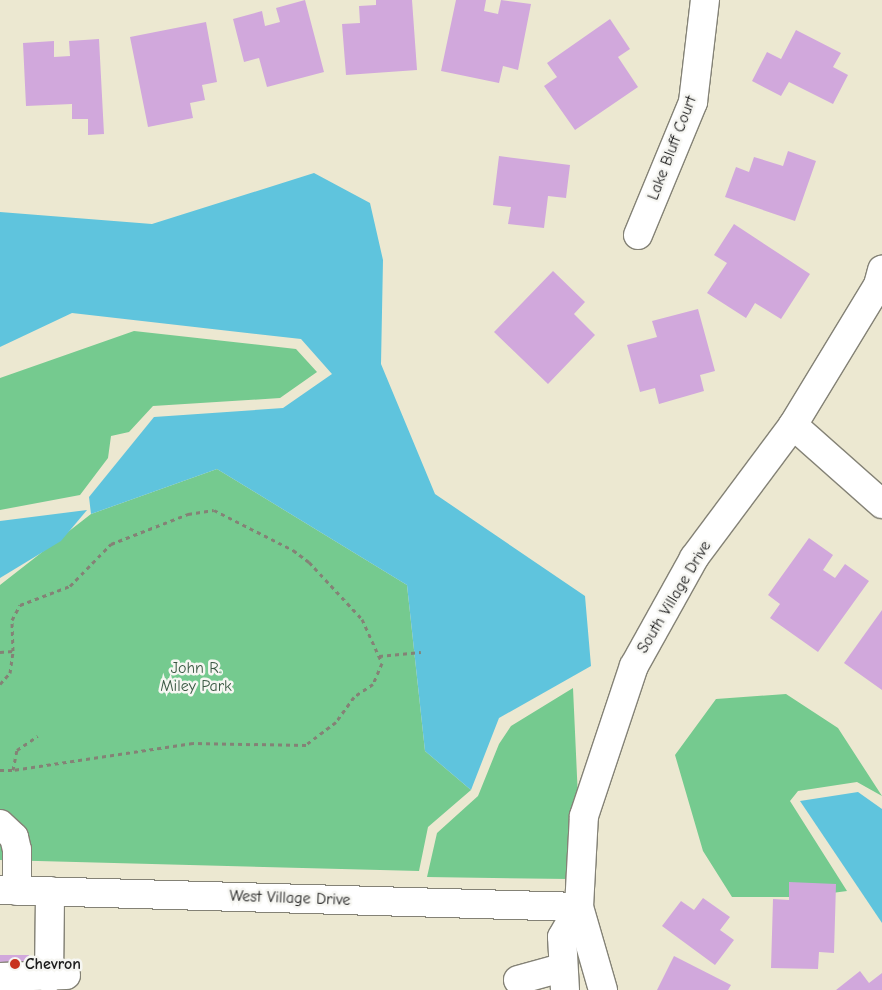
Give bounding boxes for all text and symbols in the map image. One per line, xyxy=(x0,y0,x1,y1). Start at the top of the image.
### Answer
street label: Lake Bluff Court xyxy=(643,93,701,203)
street label: South Village Drive xyxy=(633,537,715,657)
park label: John R. Miley Park xyxy=(160,658,232,696)
street label: West Village Drive xyxy=(229,886,351,910)
place label: Chevron xyxy=(25,954,81,974)
marker: Chevron xyxy=(9,958,21,970)

